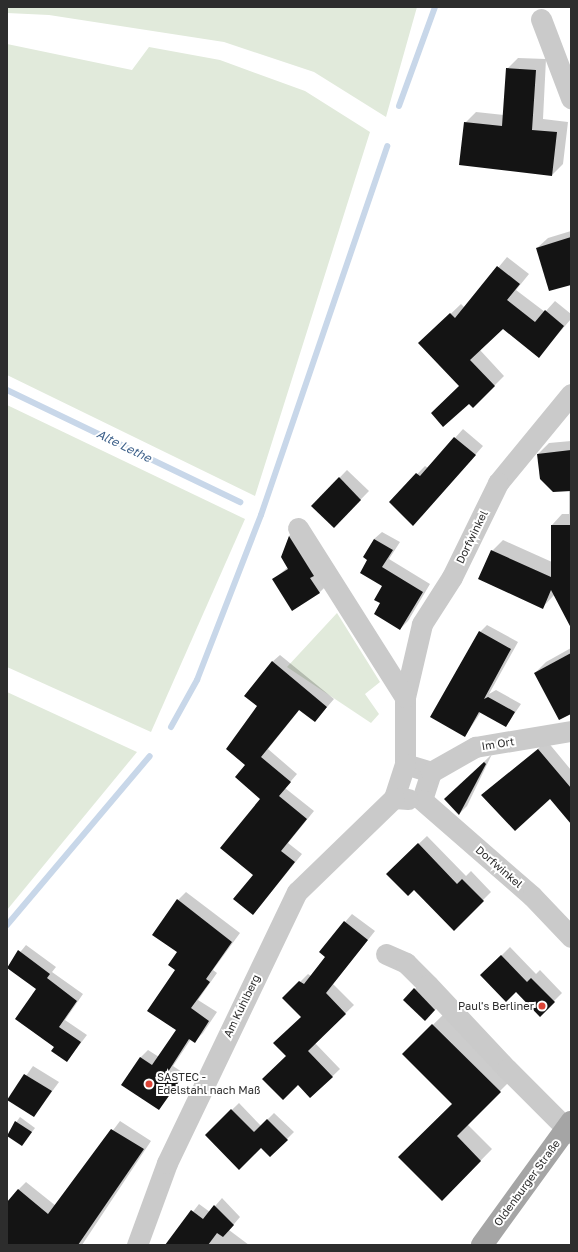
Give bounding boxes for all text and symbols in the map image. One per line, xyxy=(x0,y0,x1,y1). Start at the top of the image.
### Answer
water label: Alte Lethe xyxy=(94,427,154,465)
street label: Dorfwinkel xyxy=(453,508,491,566)
street label: Im Ort xyxy=(481,735,515,753)
street label: Dorfwinkel xyxy=(473,843,525,891)
street label: Am Kuhlberg xyxy=(221,972,263,1040)
place label: Paul's Berliner xyxy=(458,999,534,1013)
marker: Paul's Berliner xyxy=(537,1001,547,1011)
place label: SASTEC - Edelstahl nach Maß xyxy=(157,1071,260,1097)
marker: SASTEC - Edelstahl nach Maß xyxy=(144,1079,154,1089)
street label: Oldenburger Straße xyxy=(491,1137,563,1229)

